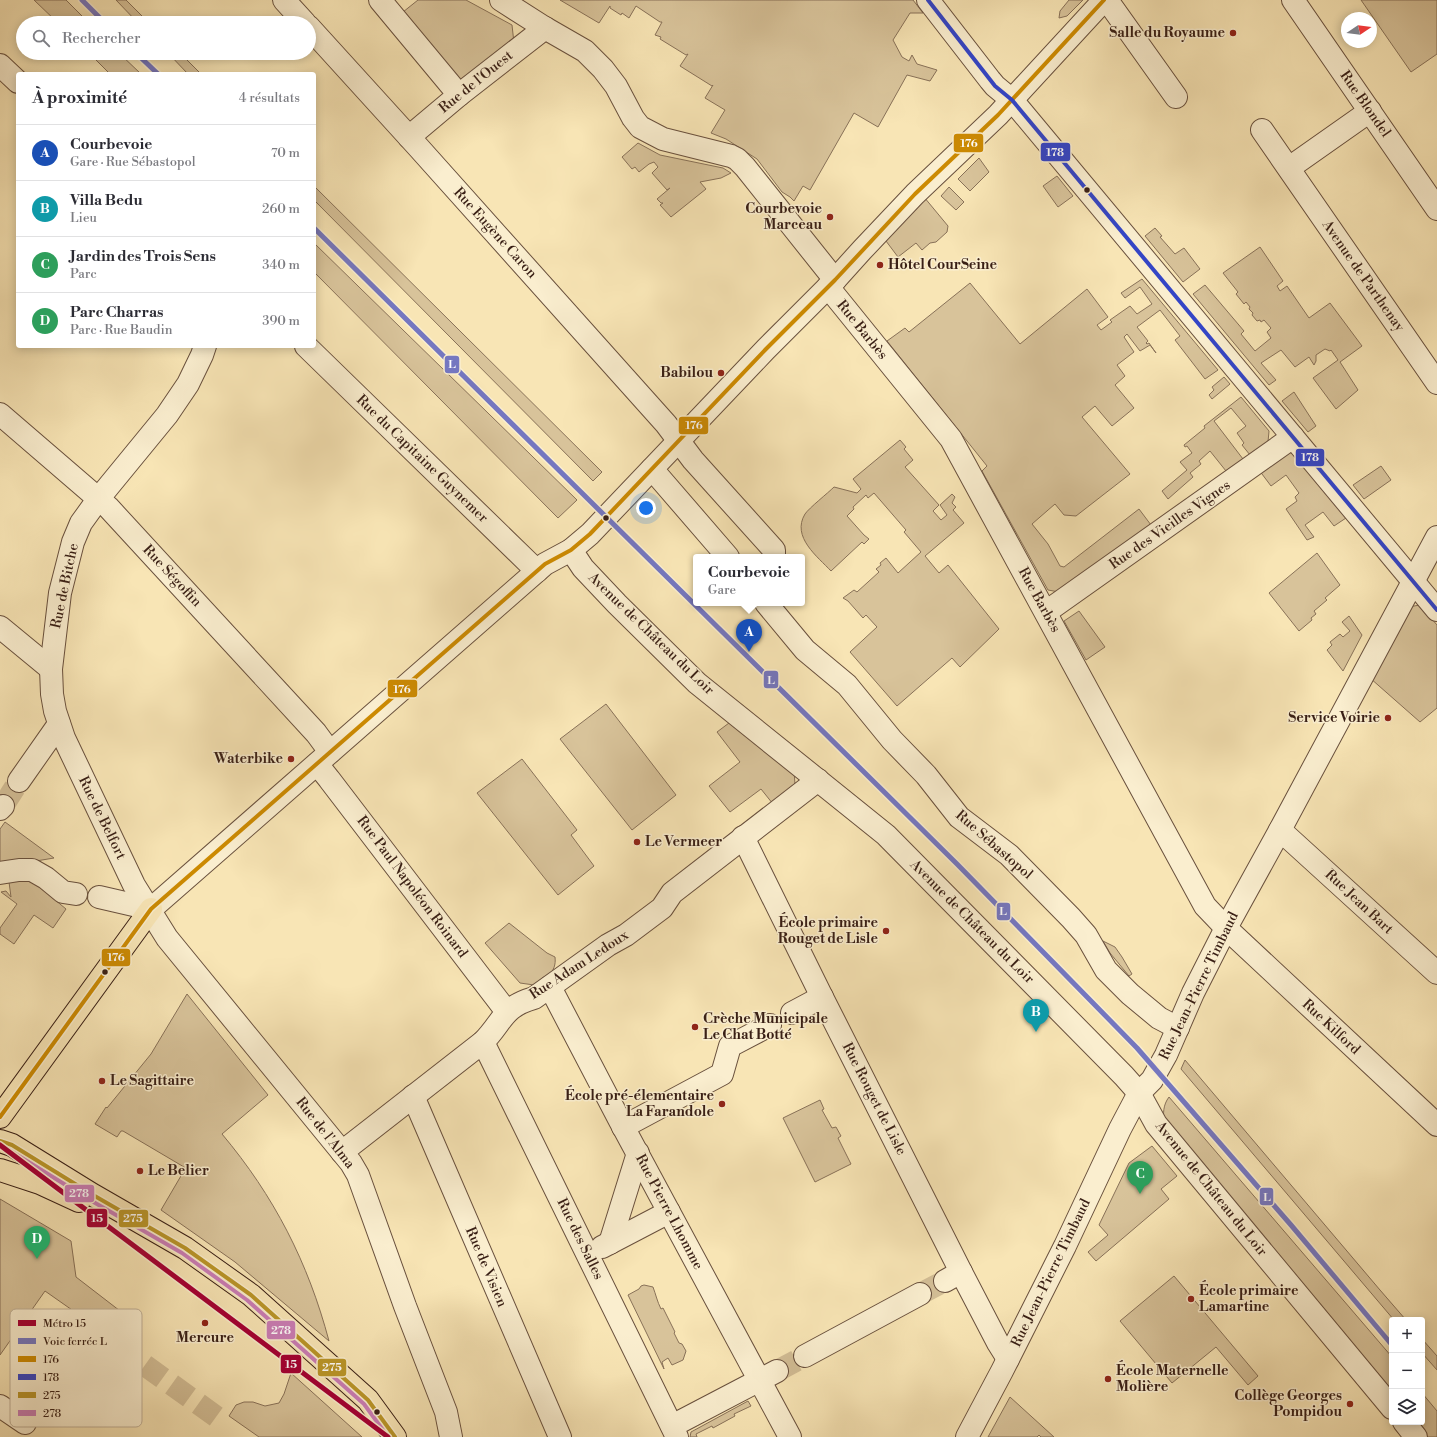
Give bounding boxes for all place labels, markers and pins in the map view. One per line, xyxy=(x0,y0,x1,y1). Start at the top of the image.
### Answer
place label: Salle du Royaume xyxy=(1109,24,1225,42)
marker: Salle du Royaume xyxy=(1228,28,1238,38)
unlabelled marker xyxy=(1082,185,1092,195)
place label: Courbevoie Marceau xyxy=(745,200,822,234)
marker: Courbevoie Marceau xyxy=(825,212,835,222)
place label: Hôtel CourSeine xyxy=(888,256,997,274)
marker: Hôtel CourSeine xyxy=(875,260,885,270)
place label: Babilou xyxy=(660,364,713,382)
marker: Babilou xyxy=(716,368,726,378)
unlabelled marker xyxy=(601,513,611,523)
pin: A xyxy=(736,619,762,652)
place label: Service Voirie xyxy=(1288,709,1380,727)
marker: Service Voirie xyxy=(1383,713,1393,723)
place label: Waterbike xyxy=(213,750,283,768)
marker: Waterbike xyxy=(286,754,296,764)
place label: Le Vermeer xyxy=(645,833,722,851)
marker: Le Vermeer xyxy=(632,837,642,847)
place label: École primaire Rouget de Lisle xyxy=(778,912,878,948)
marker: École primaire Rouget de Lisle xyxy=(881,926,891,936)
unlabelled marker xyxy=(100,967,110,977)
pin: B xyxy=(1023,999,1049,1032)
place label: Crèche Municipale Le Chat Botté xyxy=(703,1010,828,1044)
marker: Crèche Municipale Le Chat Botté xyxy=(690,1022,700,1032)
place label: Le Sagittaire xyxy=(110,1072,195,1090)
marker: Le Sagittaire xyxy=(97,1076,107,1086)
place label: École pré-élementaire La Farandole xyxy=(565,1085,714,1121)
marker: École pré-élementaire La Farandole xyxy=(717,1099,727,1109)
pin: C xyxy=(1127,1161,1153,1194)
place label: Le Belier xyxy=(148,1162,209,1180)
marker: Le Belier xyxy=(135,1166,145,1176)
pin: D xyxy=(24,1226,50,1259)
place label: École primaire Lamartine xyxy=(1199,1280,1299,1316)
marker: École primaire Lamartine xyxy=(1186,1294,1196,1304)
marker: Mercure xyxy=(200,1318,210,1328)
place label: Mercure xyxy=(176,1329,234,1347)
place label: École Maternelle Molière xyxy=(1116,1360,1229,1396)
marker: École Maternelle Molière xyxy=(1103,1374,1113,1384)
place label: Collège Georges Pompidou xyxy=(1234,1387,1342,1421)
marker: Collège Georges Pompidou xyxy=(1345,1399,1355,1409)
unlabelled marker xyxy=(372,1407,382,1417)

